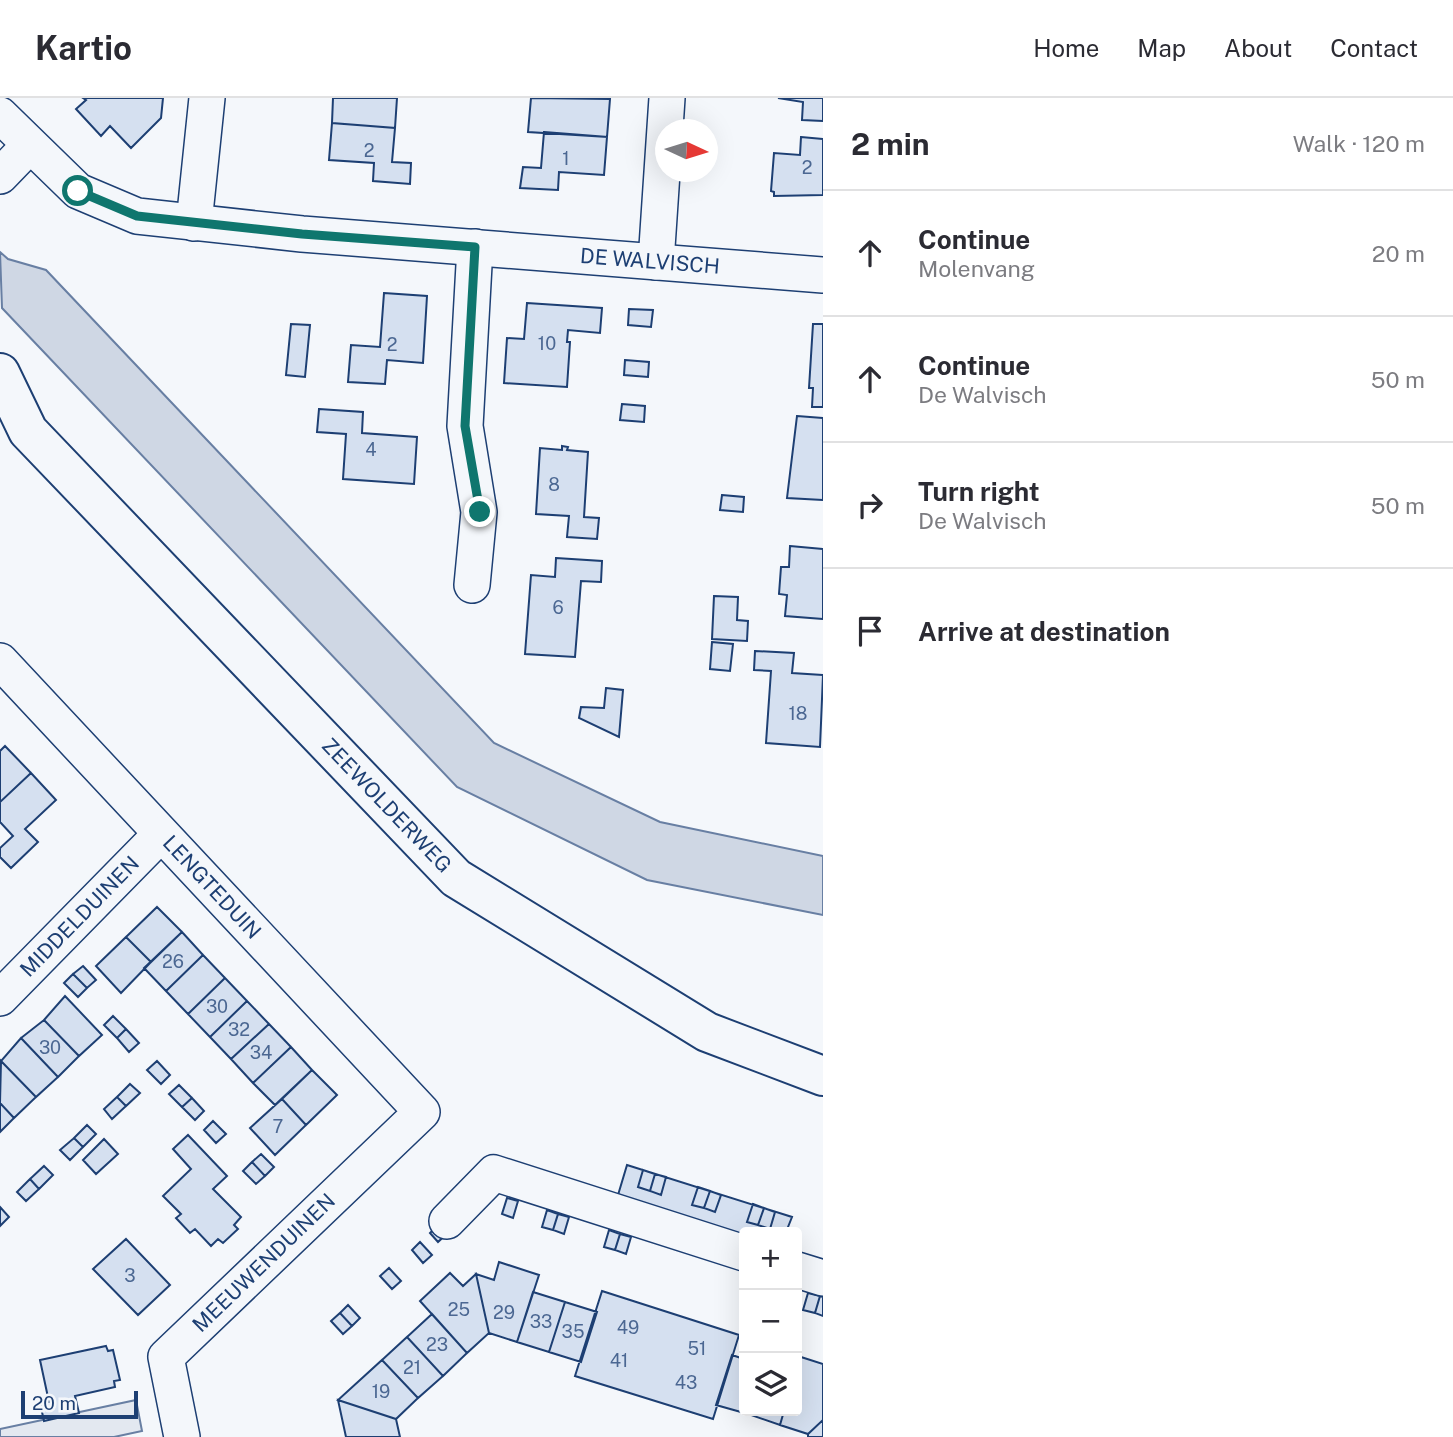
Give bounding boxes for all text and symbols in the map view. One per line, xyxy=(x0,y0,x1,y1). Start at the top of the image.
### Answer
text: Kartio xyxy=(35,29,132,67)
text: Home xyxy=(1033,34,1099,62)
text: Map xyxy=(1137,34,1186,62)
text: About xyxy=(1224,34,1292,62)
text: Contact xyxy=(1330,34,1418,62)
north arrow xyxy=(655,119,718,182)
text: 2 min xyxy=(851,126,930,162)
text: Walk · 120 m xyxy=(1293,130,1425,157)
house number: 2 xyxy=(364,140,374,161)
house number: 1 xyxy=(562,148,570,169)
house number: 2 xyxy=(802,157,812,178)
route start xyxy=(62,175,93,206)
text: Continue xyxy=(918,224,1030,255)
icon: ahead xyxy=(851,234,889,272)
text: 20 m xyxy=(1372,240,1425,267)
street label: DE WALVISCH xyxy=(579,243,721,279)
text: Molenvang xyxy=(918,255,1035,282)
house number: 10 xyxy=(538,333,556,354)
house number: 2 xyxy=(387,334,397,355)
text: Continue xyxy=(918,350,1030,381)
icon: ahead xyxy=(851,360,889,398)
text: 50 m xyxy=(1371,366,1425,393)
text: De Walvisch xyxy=(918,381,1047,408)
house number: 4 xyxy=(365,439,377,460)
house number: 8 xyxy=(548,474,560,495)
text: Turn right xyxy=(918,476,1040,507)
icon: right xyxy=(851,486,889,524)
text: 50 m xyxy=(1371,492,1425,519)
route end xyxy=(464,496,495,527)
text: De Walvisch xyxy=(918,507,1047,534)
house number: 6 xyxy=(552,597,564,618)
icon: arrive xyxy=(851,612,889,650)
text: Arrive at destination xyxy=(918,616,1170,647)
house number: 18 xyxy=(789,703,807,724)
street label: ZEEWOLDERWEG xyxy=(317,733,457,878)
street label: LENGTEDUIN xyxy=(158,830,267,944)
street label: MIDDELDUINEN xyxy=(15,851,144,982)
house number: 26 xyxy=(162,951,184,972)
house number: 30 xyxy=(206,996,228,1017)
house number: 32 xyxy=(228,1019,250,1040)
house number: 30 xyxy=(39,1037,61,1058)
house number: 34 xyxy=(250,1042,272,1063)
house number: 7 xyxy=(273,1116,283,1137)
street label: MEEUWENDUINEN xyxy=(187,1188,340,1337)
map controls xyxy=(739,1227,802,1416)
button: + xyxy=(739,1227,802,1290)
house number: 3 xyxy=(124,1265,136,1286)
button: − xyxy=(739,1290,802,1353)
house number: 25 xyxy=(448,1299,470,1320)
house number: 29 xyxy=(493,1302,515,1323)
house number: 33 xyxy=(530,1311,552,1332)
house number: 49 xyxy=(617,1317,639,1338)
house number: 35 xyxy=(562,1321,584,1342)
house number: 23 xyxy=(426,1334,448,1355)
house number: 51 xyxy=(688,1338,706,1359)
house number: 41 xyxy=(610,1350,628,1371)
button: layers xyxy=(739,1353,802,1416)
house number: 21 xyxy=(403,1357,421,1378)
house number: 43 xyxy=(675,1372,697,1393)
house number: 19 xyxy=(372,1381,390,1402)
scale bar xyxy=(21,1388,138,1420)
text: 20 m xyxy=(32,1392,76,1414)

